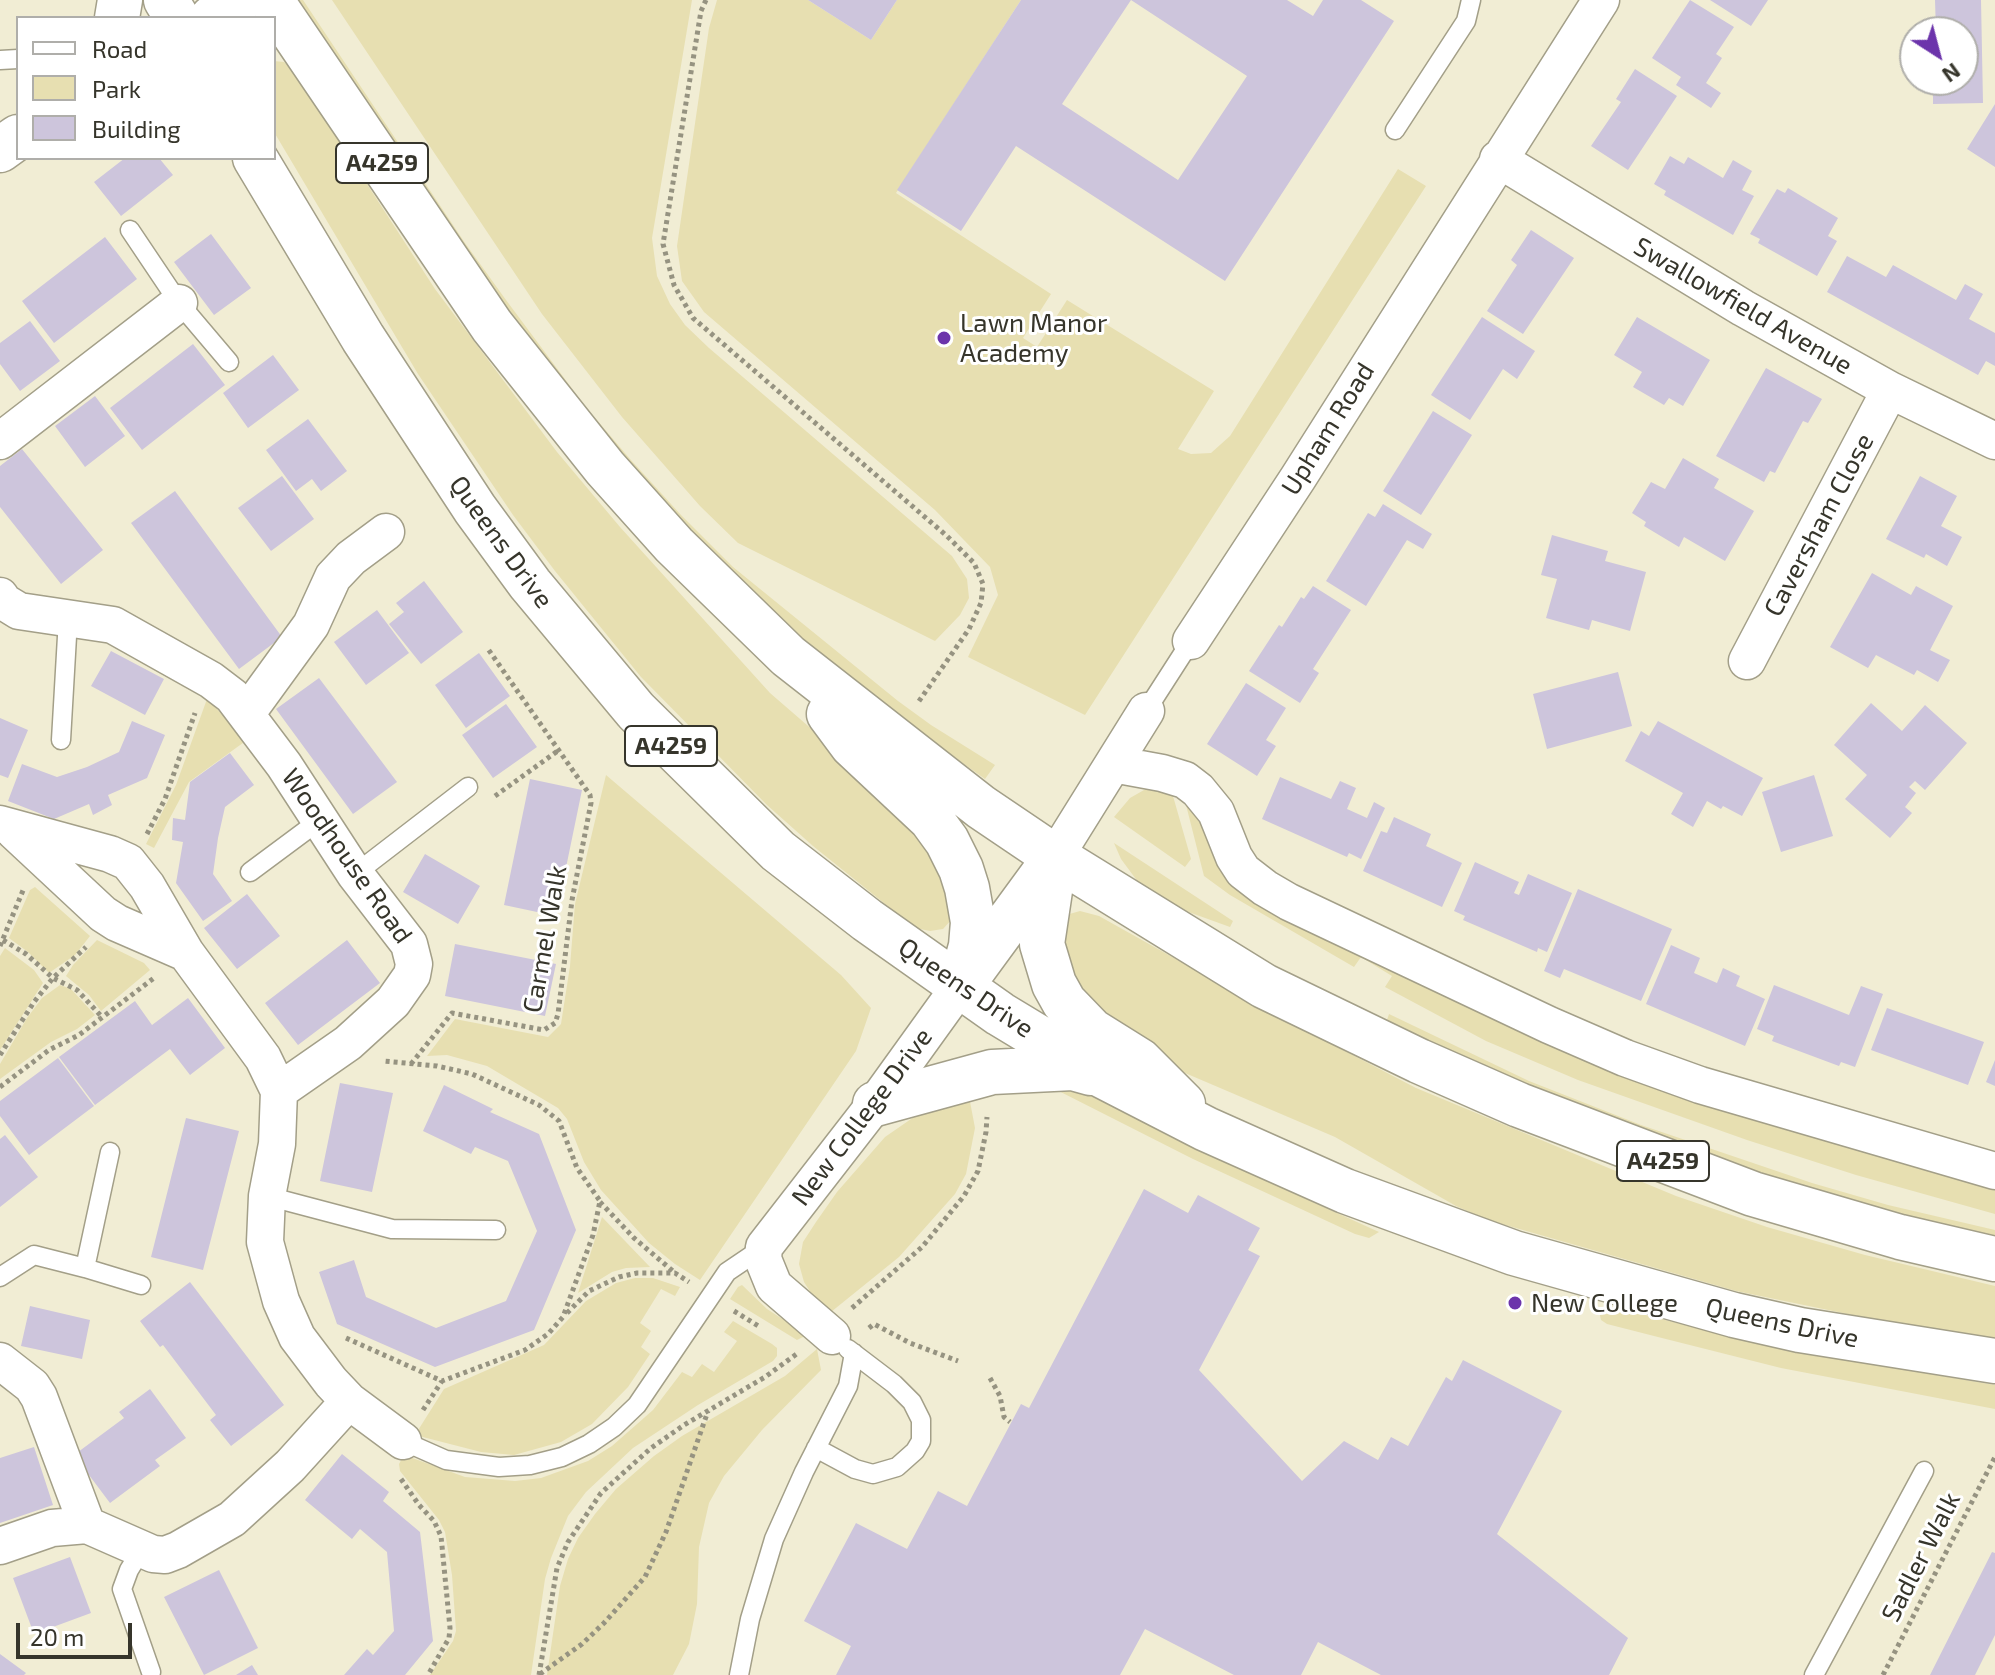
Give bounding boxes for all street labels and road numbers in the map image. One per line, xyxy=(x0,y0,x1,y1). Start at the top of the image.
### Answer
road number: A4259 xyxy=(336,143,428,183)
street label: Swallowfield Avenue xyxy=(1628,231,1858,381)
street label: Upham Road xyxy=(1275,357,1381,501)
street label: Caversham Close xyxy=(1758,428,1880,622)
street label: Queens Drive xyxy=(443,470,559,614)
road number: A4259 xyxy=(625,726,717,766)
street label: Woodhouse Road xyxy=(275,763,419,949)
street label: Carmel Walk xyxy=(517,863,573,1015)
street label: Queens Drive xyxy=(893,931,1039,1045)
street label: New College Drive xyxy=(785,1022,939,1212)
road number: A4259 xyxy=(1617,1141,1709,1181)
street label: Queens Drive xyxy=(1702,1292,1862,1354)
street label: Sadler Walk xyxy=(1875,1487,1967,1627)

